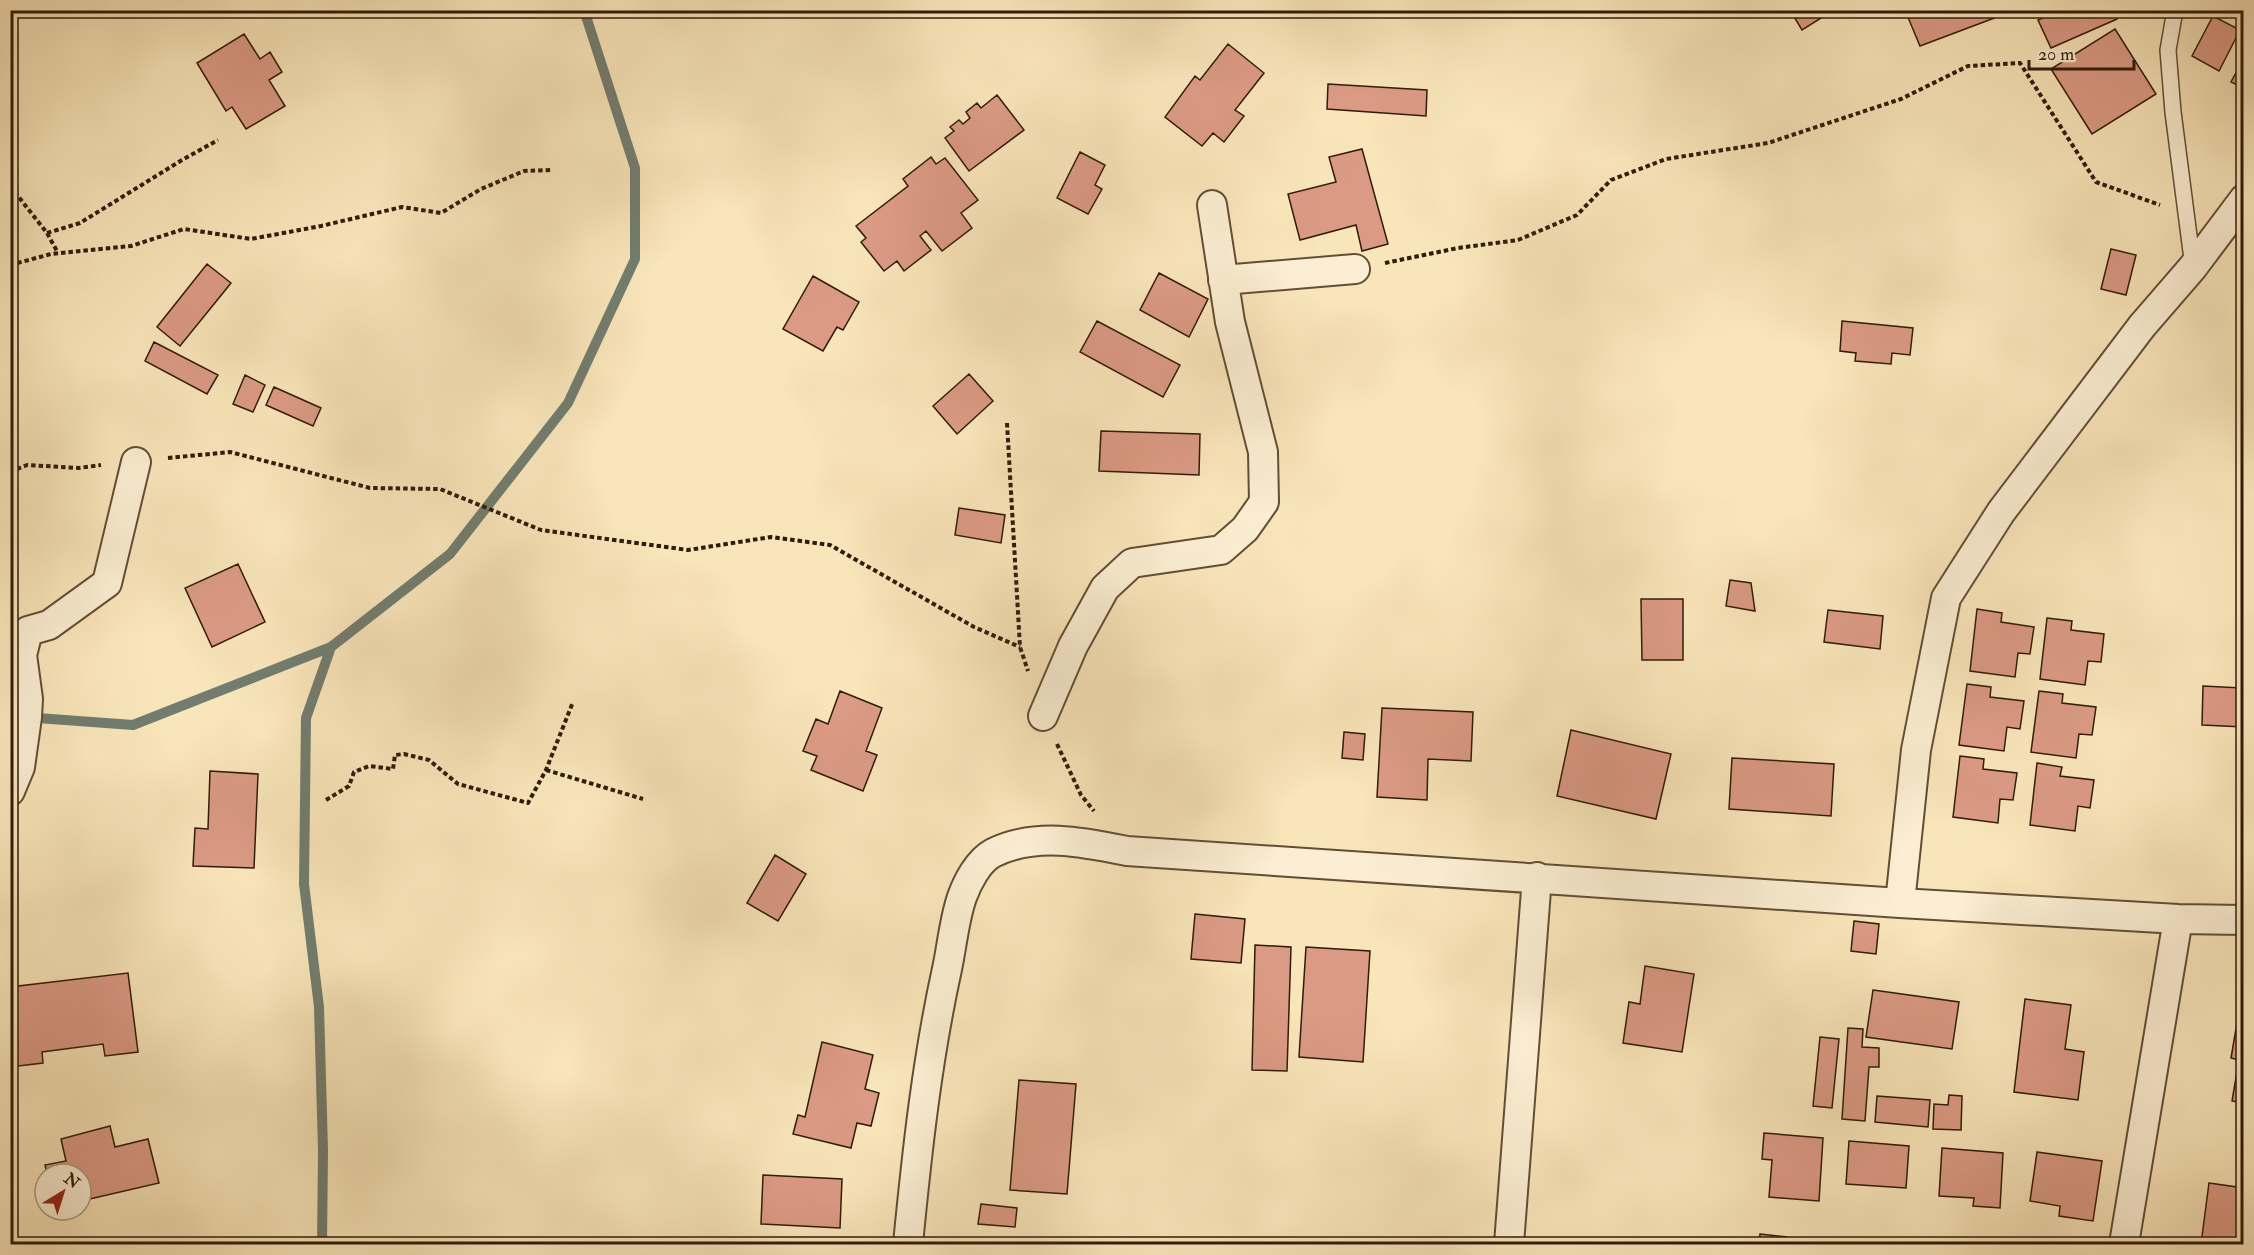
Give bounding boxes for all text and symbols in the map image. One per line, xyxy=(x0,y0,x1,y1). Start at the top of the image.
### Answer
scale bar xyxy=(2029,33,2134,71)
text: 20 m xyxy=(2038,43,2074,66)
north arrow xyxy=(33,1162,93,1222)
text: N xyxy=(59,1168,84,1194)

